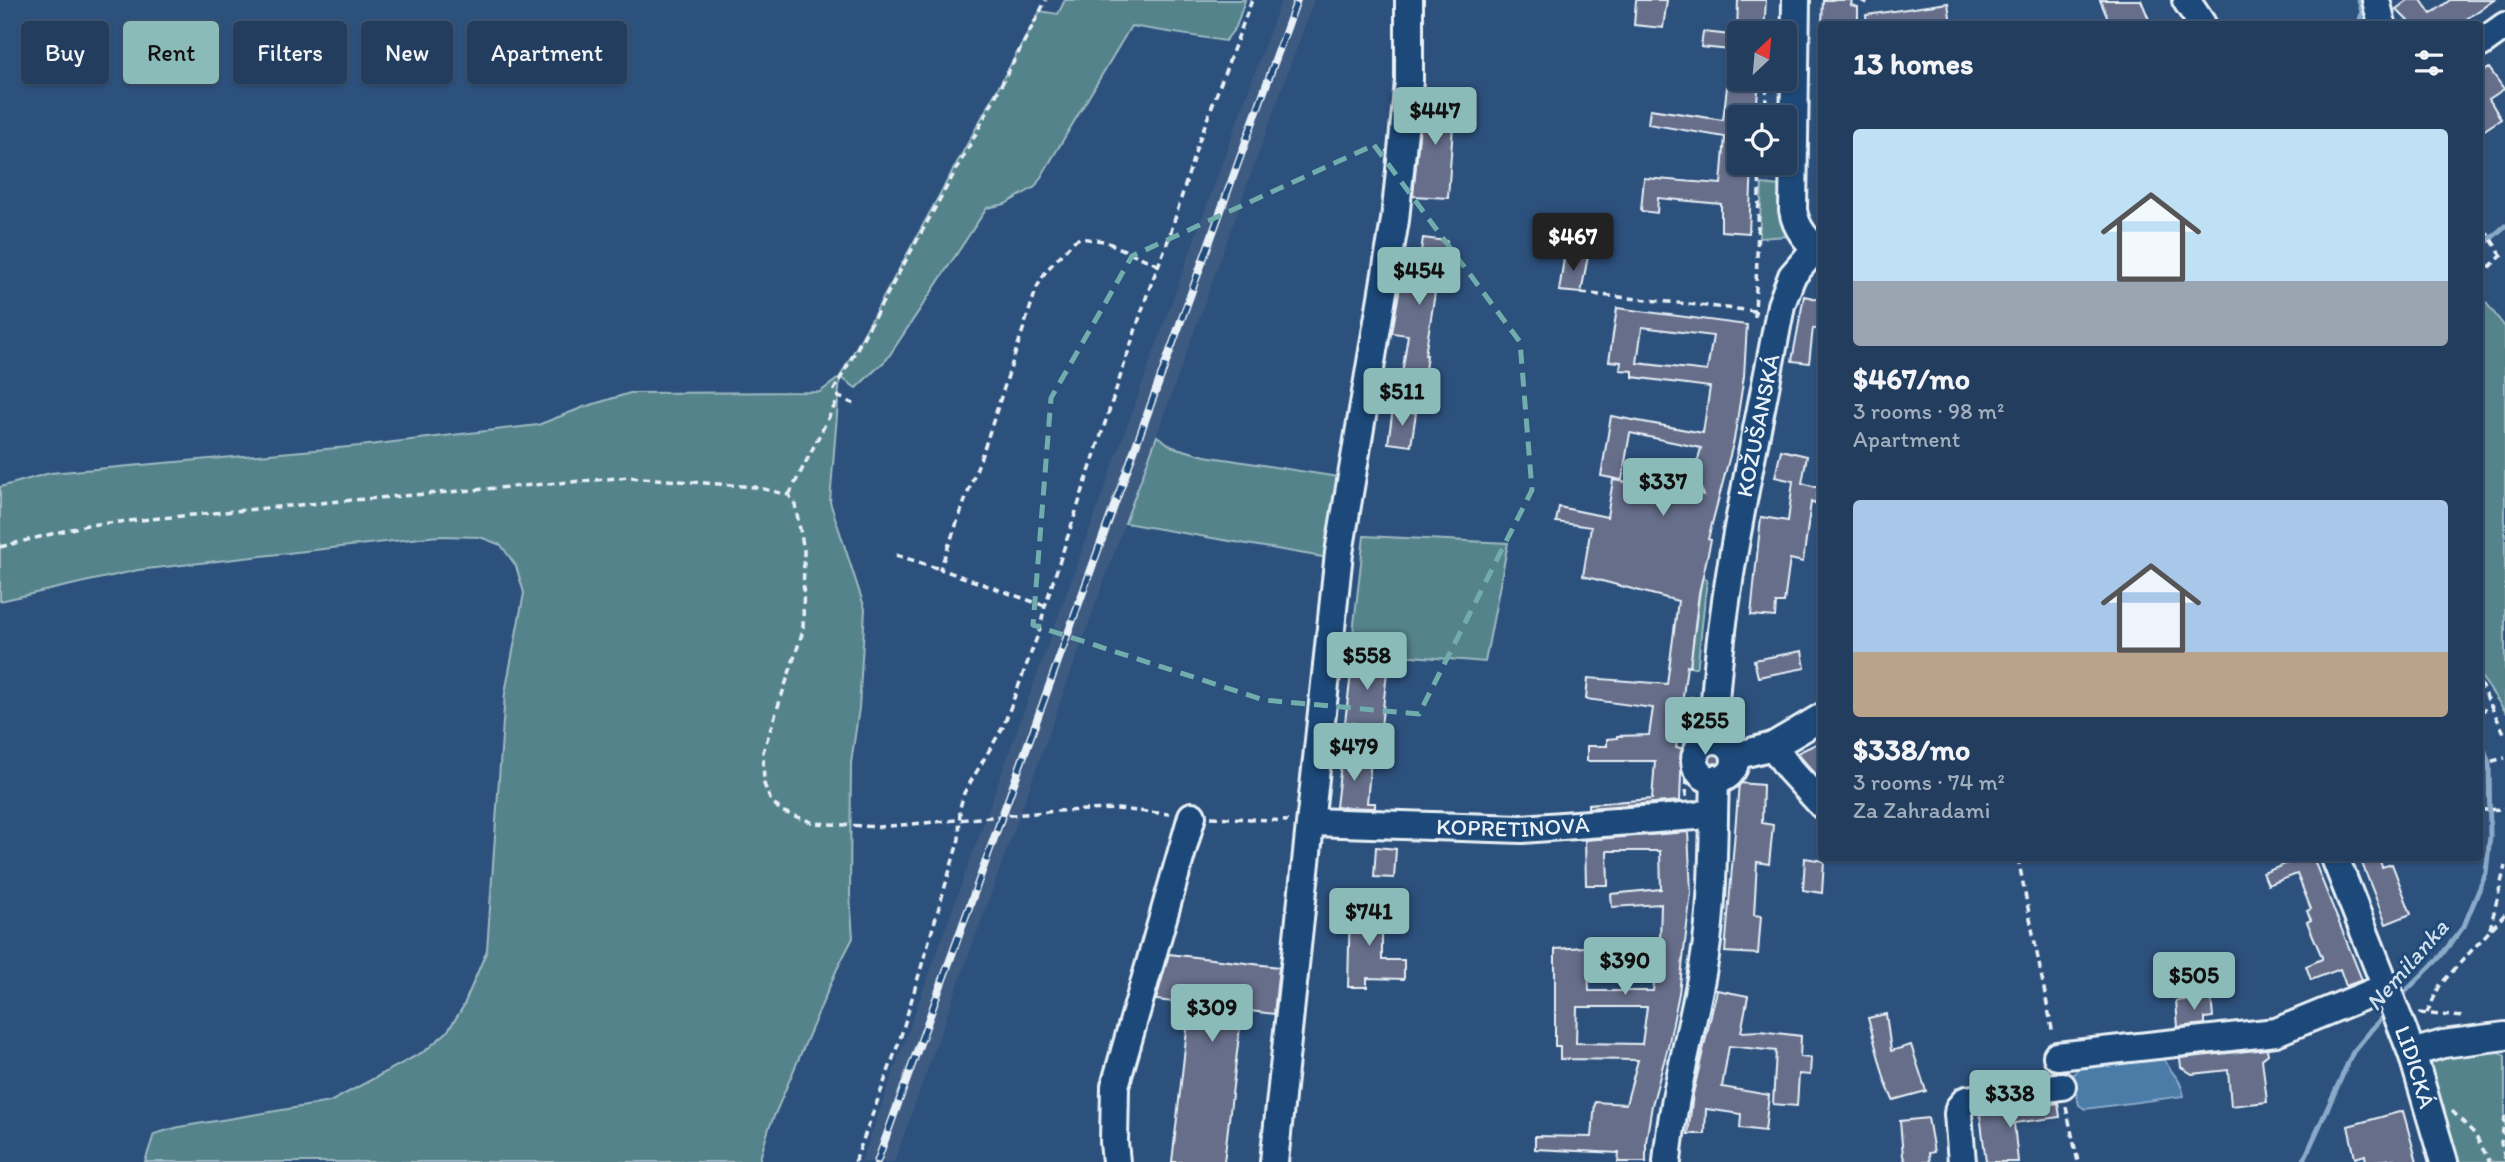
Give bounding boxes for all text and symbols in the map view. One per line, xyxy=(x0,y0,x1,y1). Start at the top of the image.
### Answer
chip: Buy xyxy=(21,21,109,84)
chip: Rent xyxy=(123,21,219,84)
chip: Filters xyxy=(233,21,347,84)
chip: New xyxy=(361,21,453,84)
chip: Apartment xyxy=(467,21,627,84)
north arrow xyxy=(1727,21,1797,91)
map controls xyxy=(1727,21,1797,175)
icon: filters xyxy=(2410,44,2448,82)
text: 13 homes xyxy=(1853,45,1973,82)
pin: $447 xyxy=(1394,88,1476,147)
text: $447 xyxy=(1410,96,1460,124)
button: locate xyxy=(1727,105,1797,175)
icon: home xyxy=(2088,174,2214,300)
pin: $467 xyxy=(1532,214,1614,273)
text: $467 xyxy=(1548,222,1598,250)
pin: $454 xyxy=(1378,247,1460,307)
text: $454 xyxy=(1393,256,1445,284)
street label: KOŽUŠANSKÁ xyxy=(1730,351,1786,499)
text: $467/mo xyxy=(1853,360,1970,397)
pin: $511 xyxy=(1361,368,1443,428)
text: $511 xyxy=(1379,377,1425,405)
text: 3 rooms · 98 m² xyxy=(1853,397,2004,425)
text: Apartment xyxy=(1853,425,1960,453)
pin: $337 xyxy=(1622,458,1704,518)
text: $337 xyxy=(1639,467,1687,495)
icon: home xyxy=(2088,545,2214,671)
pin: $558 xyxy=(1326,632,1408,692)
text: $558 xyxy=(1343,641,1391,669)
pin: $255 xyxy=(1664,698,1746,757)
text: $255 xyxy=(1681,706,1729,734)
pin: $479 xyxy=(1313,724,1395,783)
text: $338/mo xyxy=(1853,731,1970,768)
text: $479 xyxy=(1330,732,1378,760)
text: 3 rooms · 74 m² xyxy=(1853,768,2005,796)
text: Za Zahradami xyxy=(1853,796,1990,824)
street label: KOPRETINOVÁ xyxy=(1436,810,1591,843)
pin: $741 xyxy=(1328,888,1410,948)
text: $741 xyxy=(1345,897,1393,925)
water label: Nemilanka xyxy=(2359,913,2455,1016)
pin: $390 xyxy=(1584,937,1666,997)
text: $390 xyxy=(1600,946,1650,974)
pin: $505 xyxy=(2153,953,2235,1012)
text: $505 xyxy=(2169,961,2219,989)
pin: $309 xyxy=(1171,984,1253,1044)
text: $309 xyxy=(1187,993,1237,1021)
street label: LIDICKÁ xyxy=(2389,1022,2442,1112)
pin: $338 xyxy=(1969,1070,2051,1130)
text: $338 xyxy=(1985,1079,2035,1107)

